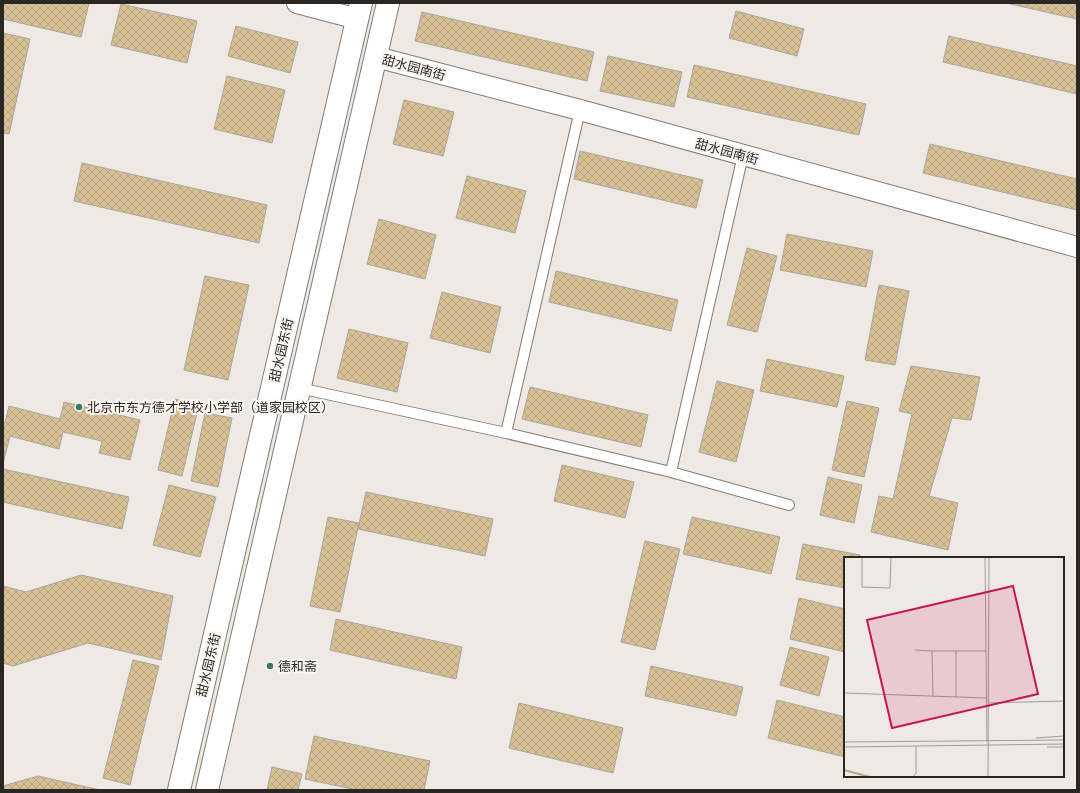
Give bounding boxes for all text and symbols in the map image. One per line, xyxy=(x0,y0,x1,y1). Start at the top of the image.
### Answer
street label: 甜水园南街 xyxy=(381,52,447,83)
street label: 甜水园南街 xyxy=(694,136,760,167)
street label: 甜水园东街 xyxy=(267,317,296,383)
place label: 北京市东方德才学校小学部（道家园校区） xyxy=(87,400,334,415)
marker: 北京市东方德才学校小学部（道家园校区） xyxy=(74,402,84,412)
inset map xyxy=(844,557,1064,777)
street label: 甜水园东街 xyxy=(194,632,223,698)
place label: 德和斋 xyxy=(278,659,317,674)
marker: 德和斋 xyxy=(265,661,275,671)

